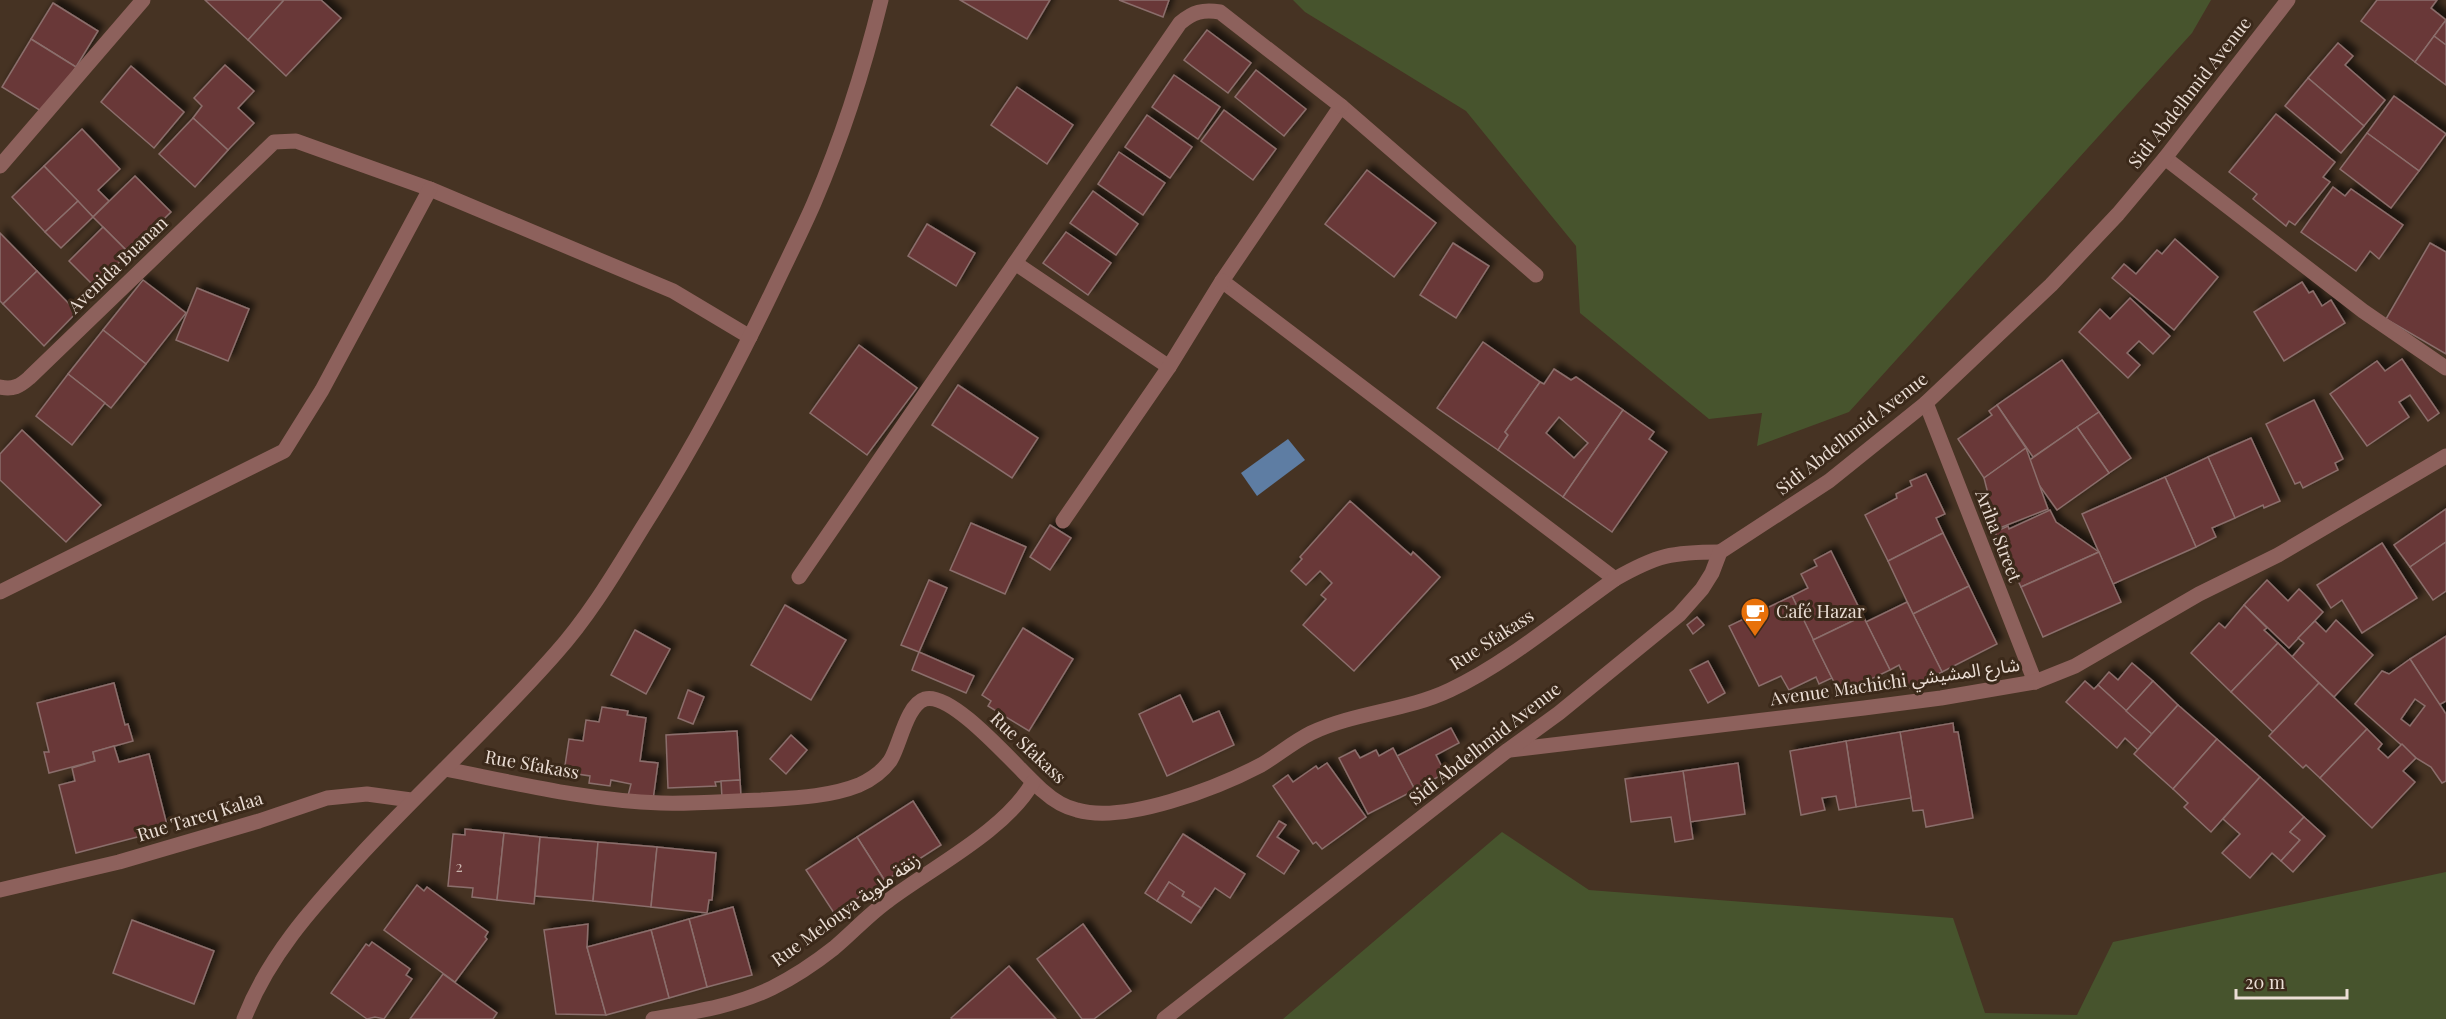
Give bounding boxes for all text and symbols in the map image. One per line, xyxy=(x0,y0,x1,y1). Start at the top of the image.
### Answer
street label: Sidi Abdelhmid Avenue xyxy=(2122,12,2256,173)
street label: Avenida Buanan xyxy=(62,210,173,319)
street label: Sidi Abdelhmid Avenue xyxy=(1771,366,1932,500)
street label: Ariha Street xyxy=(1970,485,2028,586)
cafe icon: Café Hazar xyxy=(1739,596,1771,638)
place label: Café Hazar xyxy=(1776,599,1865,623)
street label: Rue Sfakass xyxy=(1445,603,1538,675)
street label: Avenue Machichi شارع المشيشي xyxy=(1768,652,2022,714)
street label: Sidi Abdelhmid Avenue xyxy=(1404,676,1565,810)
street label: Rue Sfakass xyxy=(986,706,1072,788)
street label: Rue Sfakass xyxy=(483,744,581,784)
street label: Rue Tareq Kalaa xyxy=(134,785,266,847)
street label: Rue Melouya زنقة ملوية xyxy=(766,847,925,971)
house number: 2 xyxy=(455,856,463,876)
scale bar xyxy=(2236,962,2347,1000)
text: 20 m xyxy=(2245,970,2285,994)

